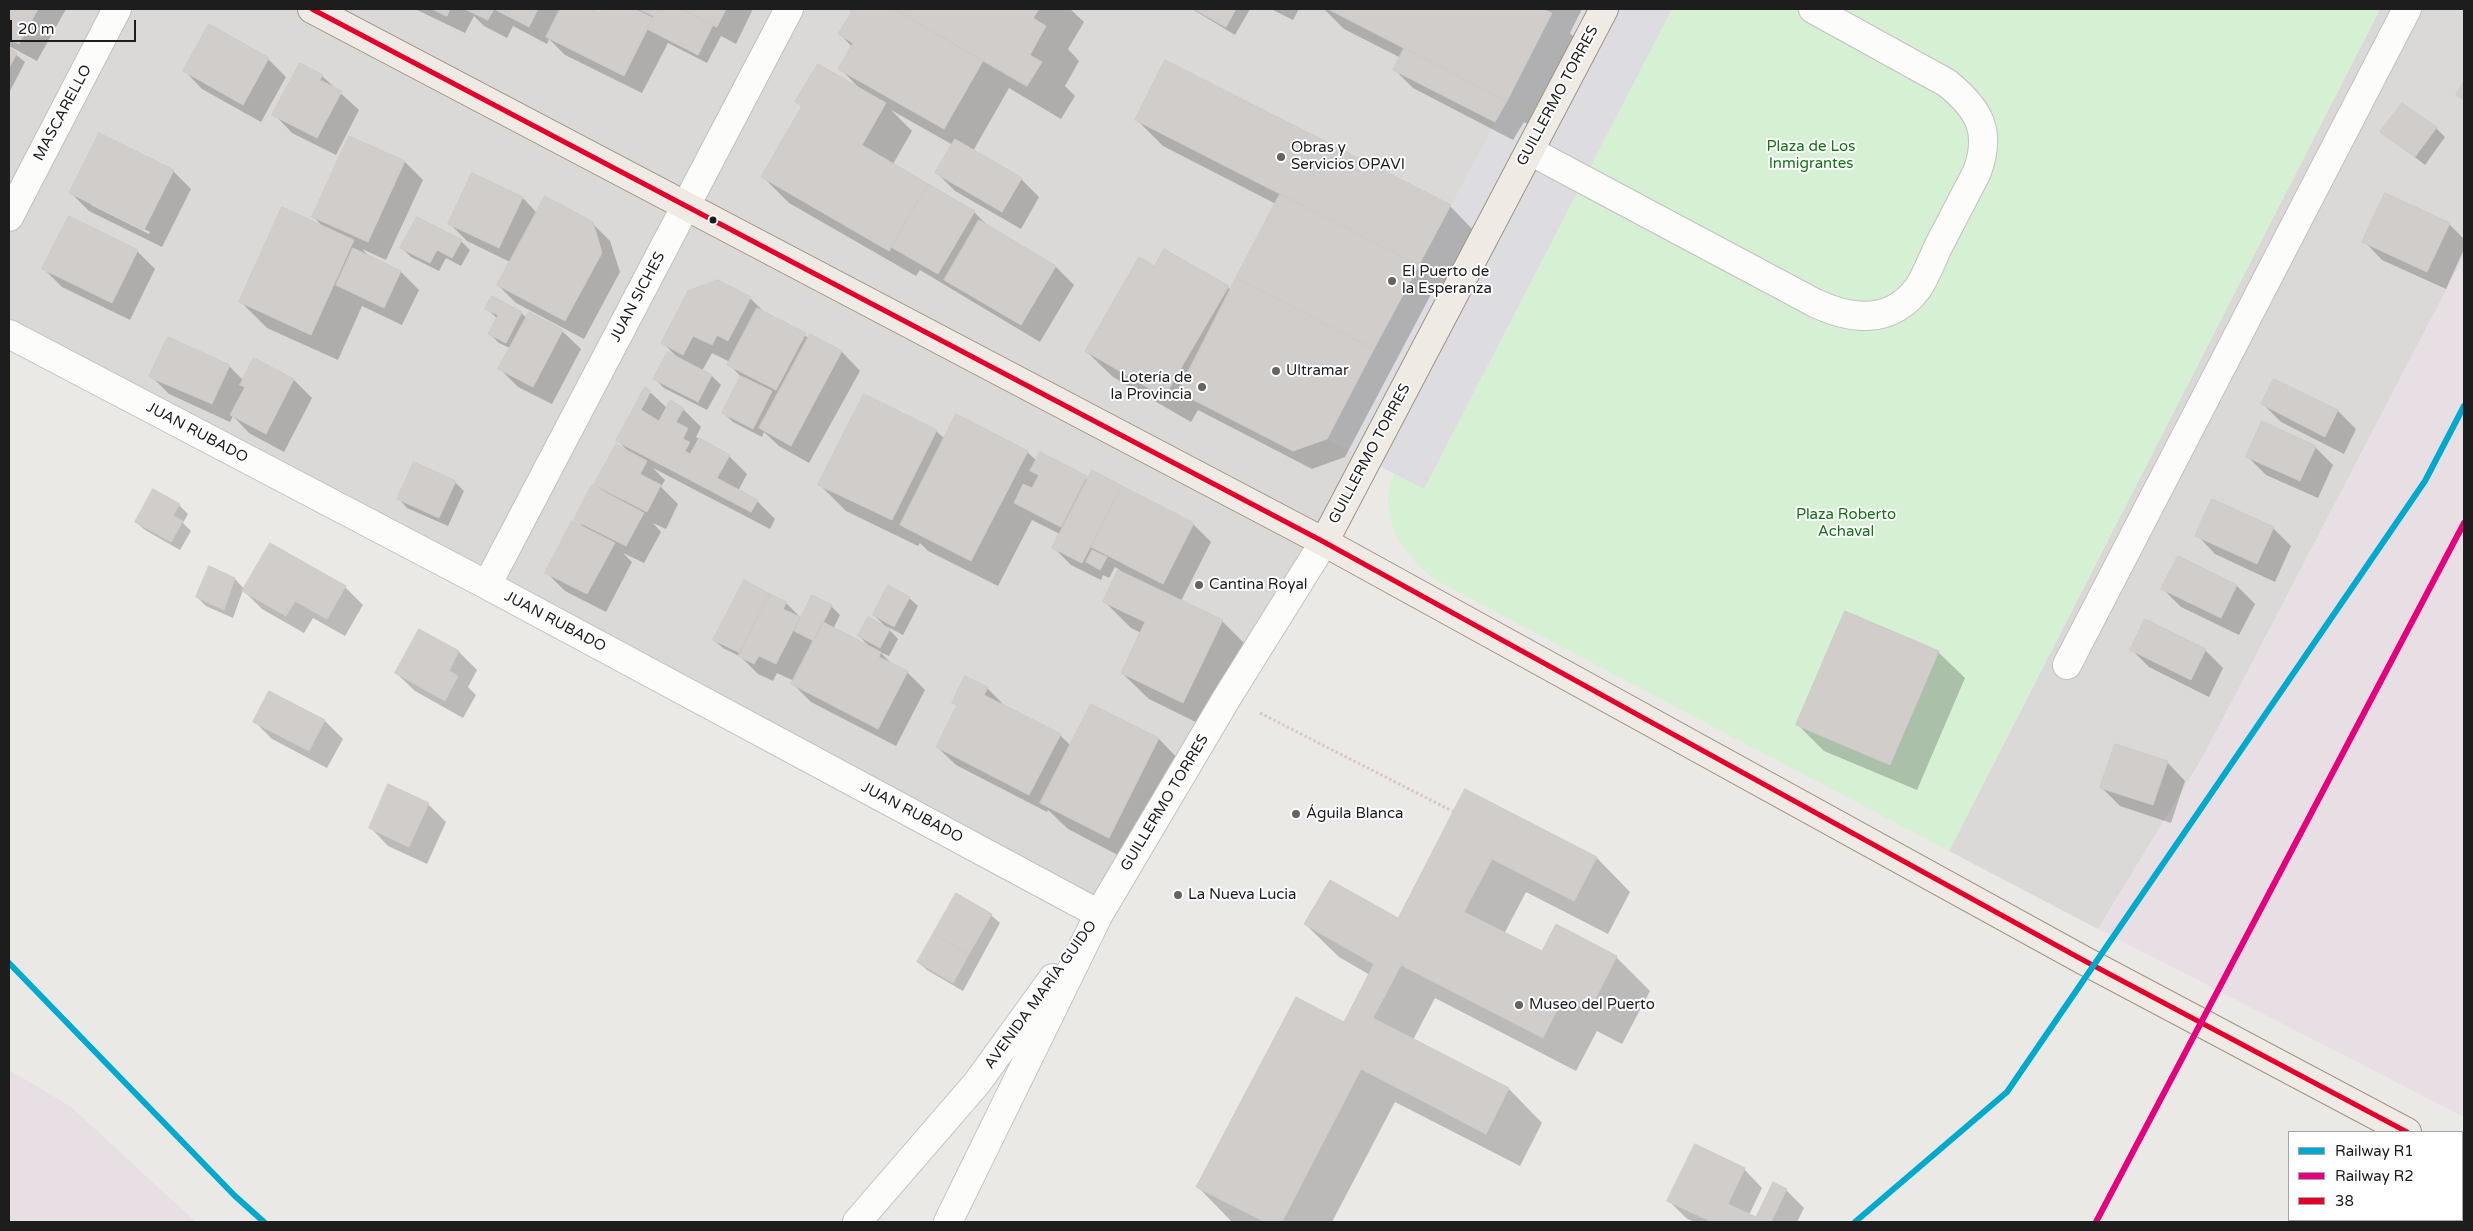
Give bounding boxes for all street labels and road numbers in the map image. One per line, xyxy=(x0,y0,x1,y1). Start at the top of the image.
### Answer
street label: GUILLERMO TORRES xyxy=(1513,23,1603,169)
street label: MASCARELLO xyxy=(30,62,96,164)
street label: JUAN SICHES xyxy=(607,249,669,345)
street label: GUILLERMO TORRES xyxy=(1325,381,1415,527)
street label: JUAN RUBADO xyxy=(143,399,251,467)
street label: JUAN RUBADO xyxy=(501,588,609,656)
street label: GUILLERMO TORRES xyxy=(1117,731,1213,875)
street label: JUAN RUBADO xyxy=(858,779,966,847)
street label: AVENIDA MARÍA GUIDO xyxy=(981,917,1101,1073)

